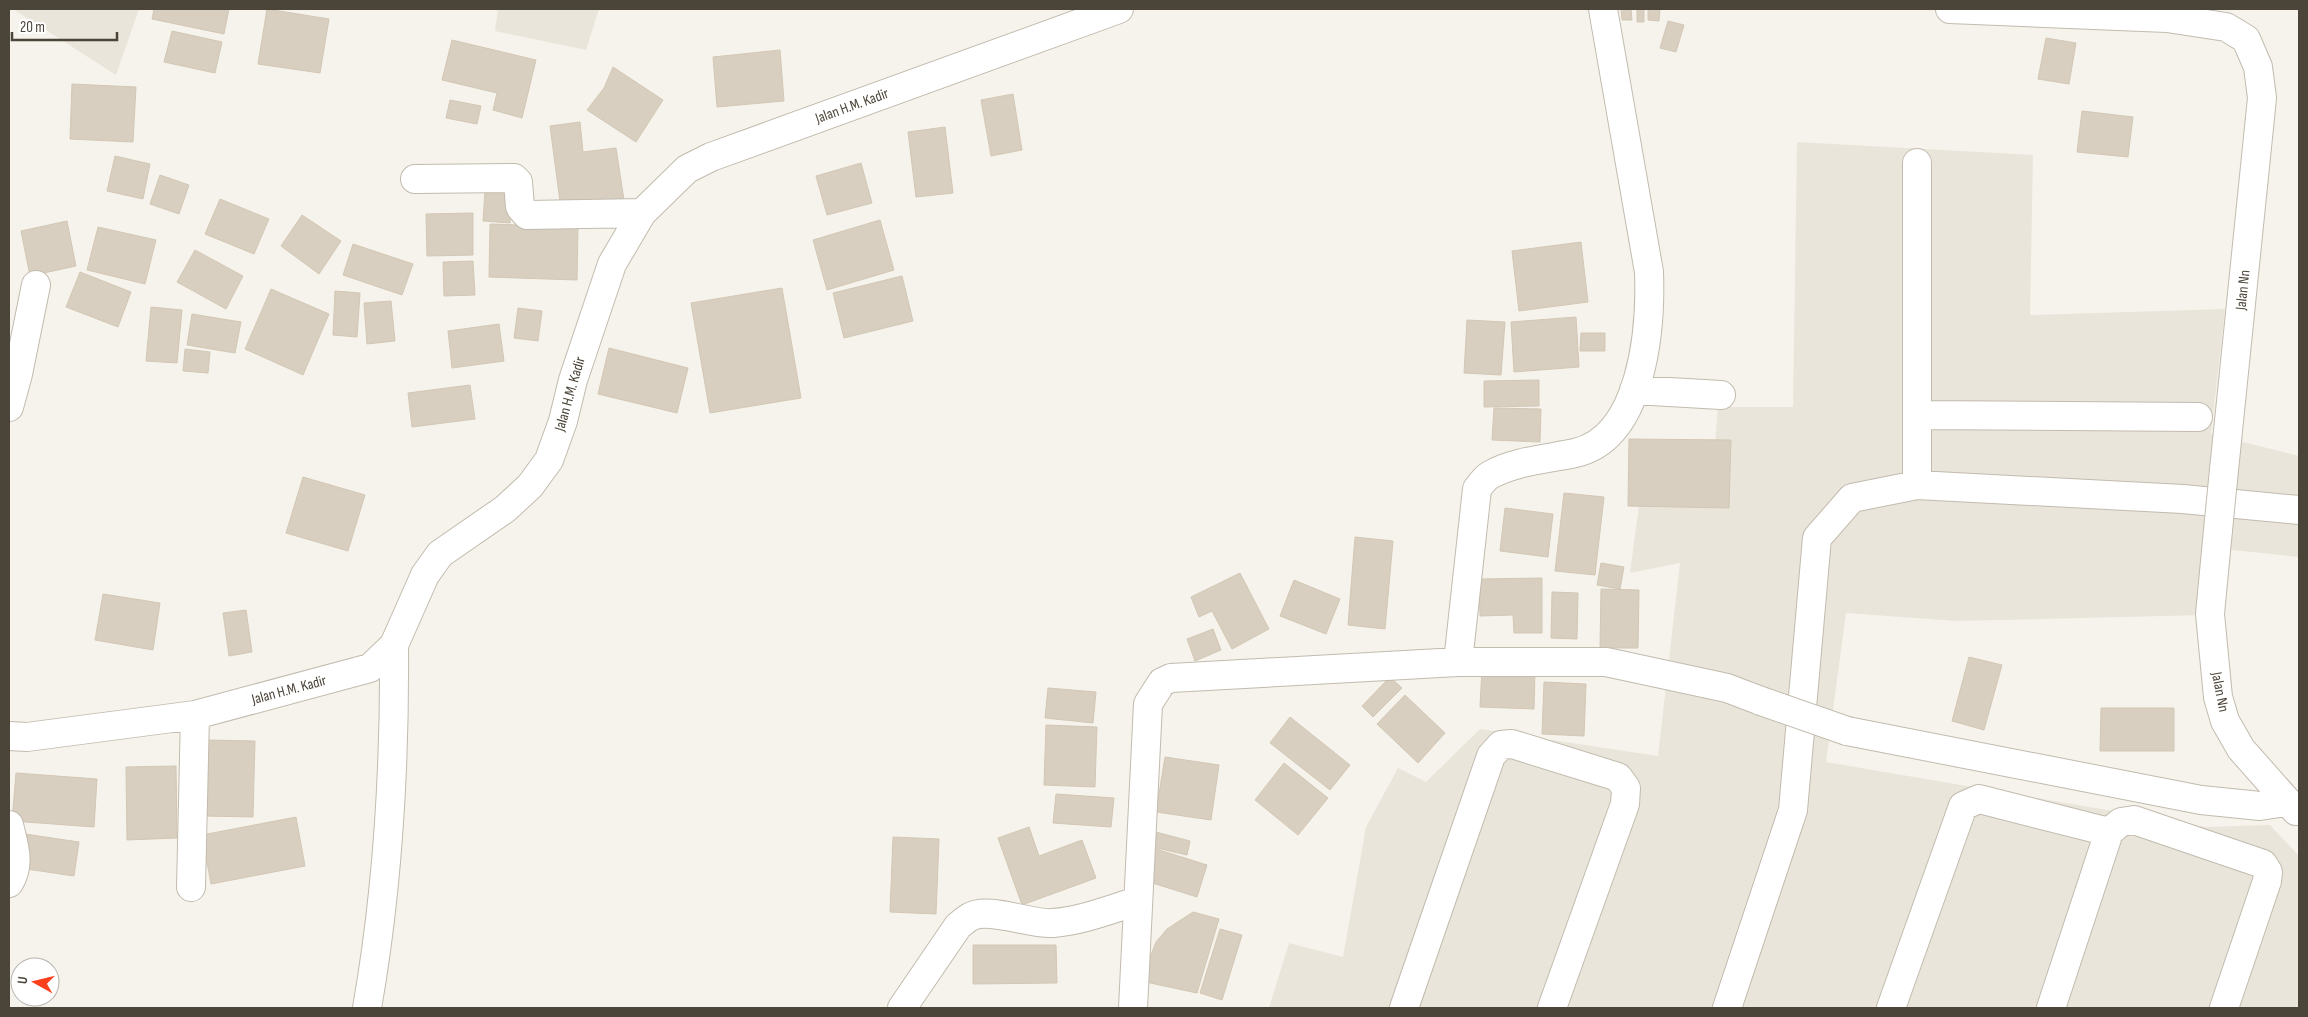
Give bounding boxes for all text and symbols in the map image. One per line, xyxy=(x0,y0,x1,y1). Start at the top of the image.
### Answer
scale bar xyxy=(12,10,118,42)
text: 20 m xyxy=(20,18,45,37)
street label: Jalan H.M. Kadir xyxy=(812,84,892,128)
street label: Jalan Nn xyxy=(2231,269,2255,312)
street label: Jalan H.M. Kadir xyxy=(550,354,590,434)
street label: Jalan Nn xyxy=(2207,669,2233,714)
street label: Jalan H.M. Kadir xyxy=(249,671,329,709)
north arrow xyxy=(10,957,60,1007)
text: U xyxy=(14,975,32,985)

